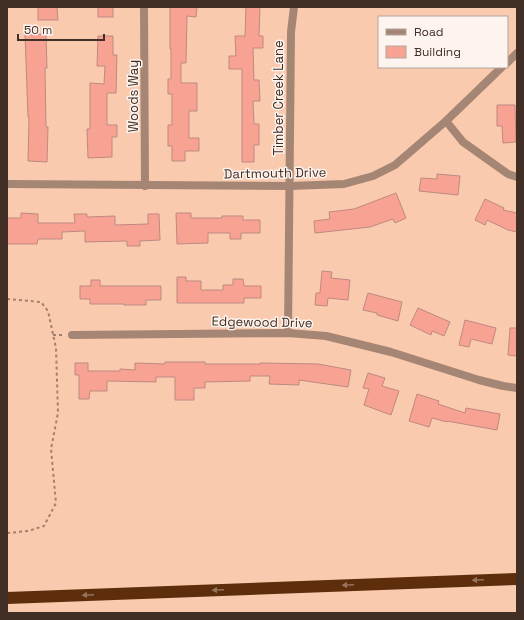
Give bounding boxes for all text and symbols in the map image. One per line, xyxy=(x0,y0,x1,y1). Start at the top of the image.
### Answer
scale bar xyxy=(18,16,104,42)
legend xyxy=(378,16,508,68)
text: 50 m xyxy=(24,22,52,38)
text: Road xyxy=(414,24,443,40)
street label: Timber Creek Lane xyxy=(270,40,287,156)
text: Building xyxy=(414,44,461,60)
street label: Woods Way xyxy=(125,60,142,132)
street label: Dartmouth Drive xyxy=(224,164,326,182)
street label: Edgewood Drive xyxy=(211,313,313,331)
one-way arrow xyxy=(471,577,484,583)
one-way arrow xyxy=(341,582,354,588)
one-way arrow xyxy=(211,587,224,593)
one-way arrow xyxy=(81,592,94,598)

